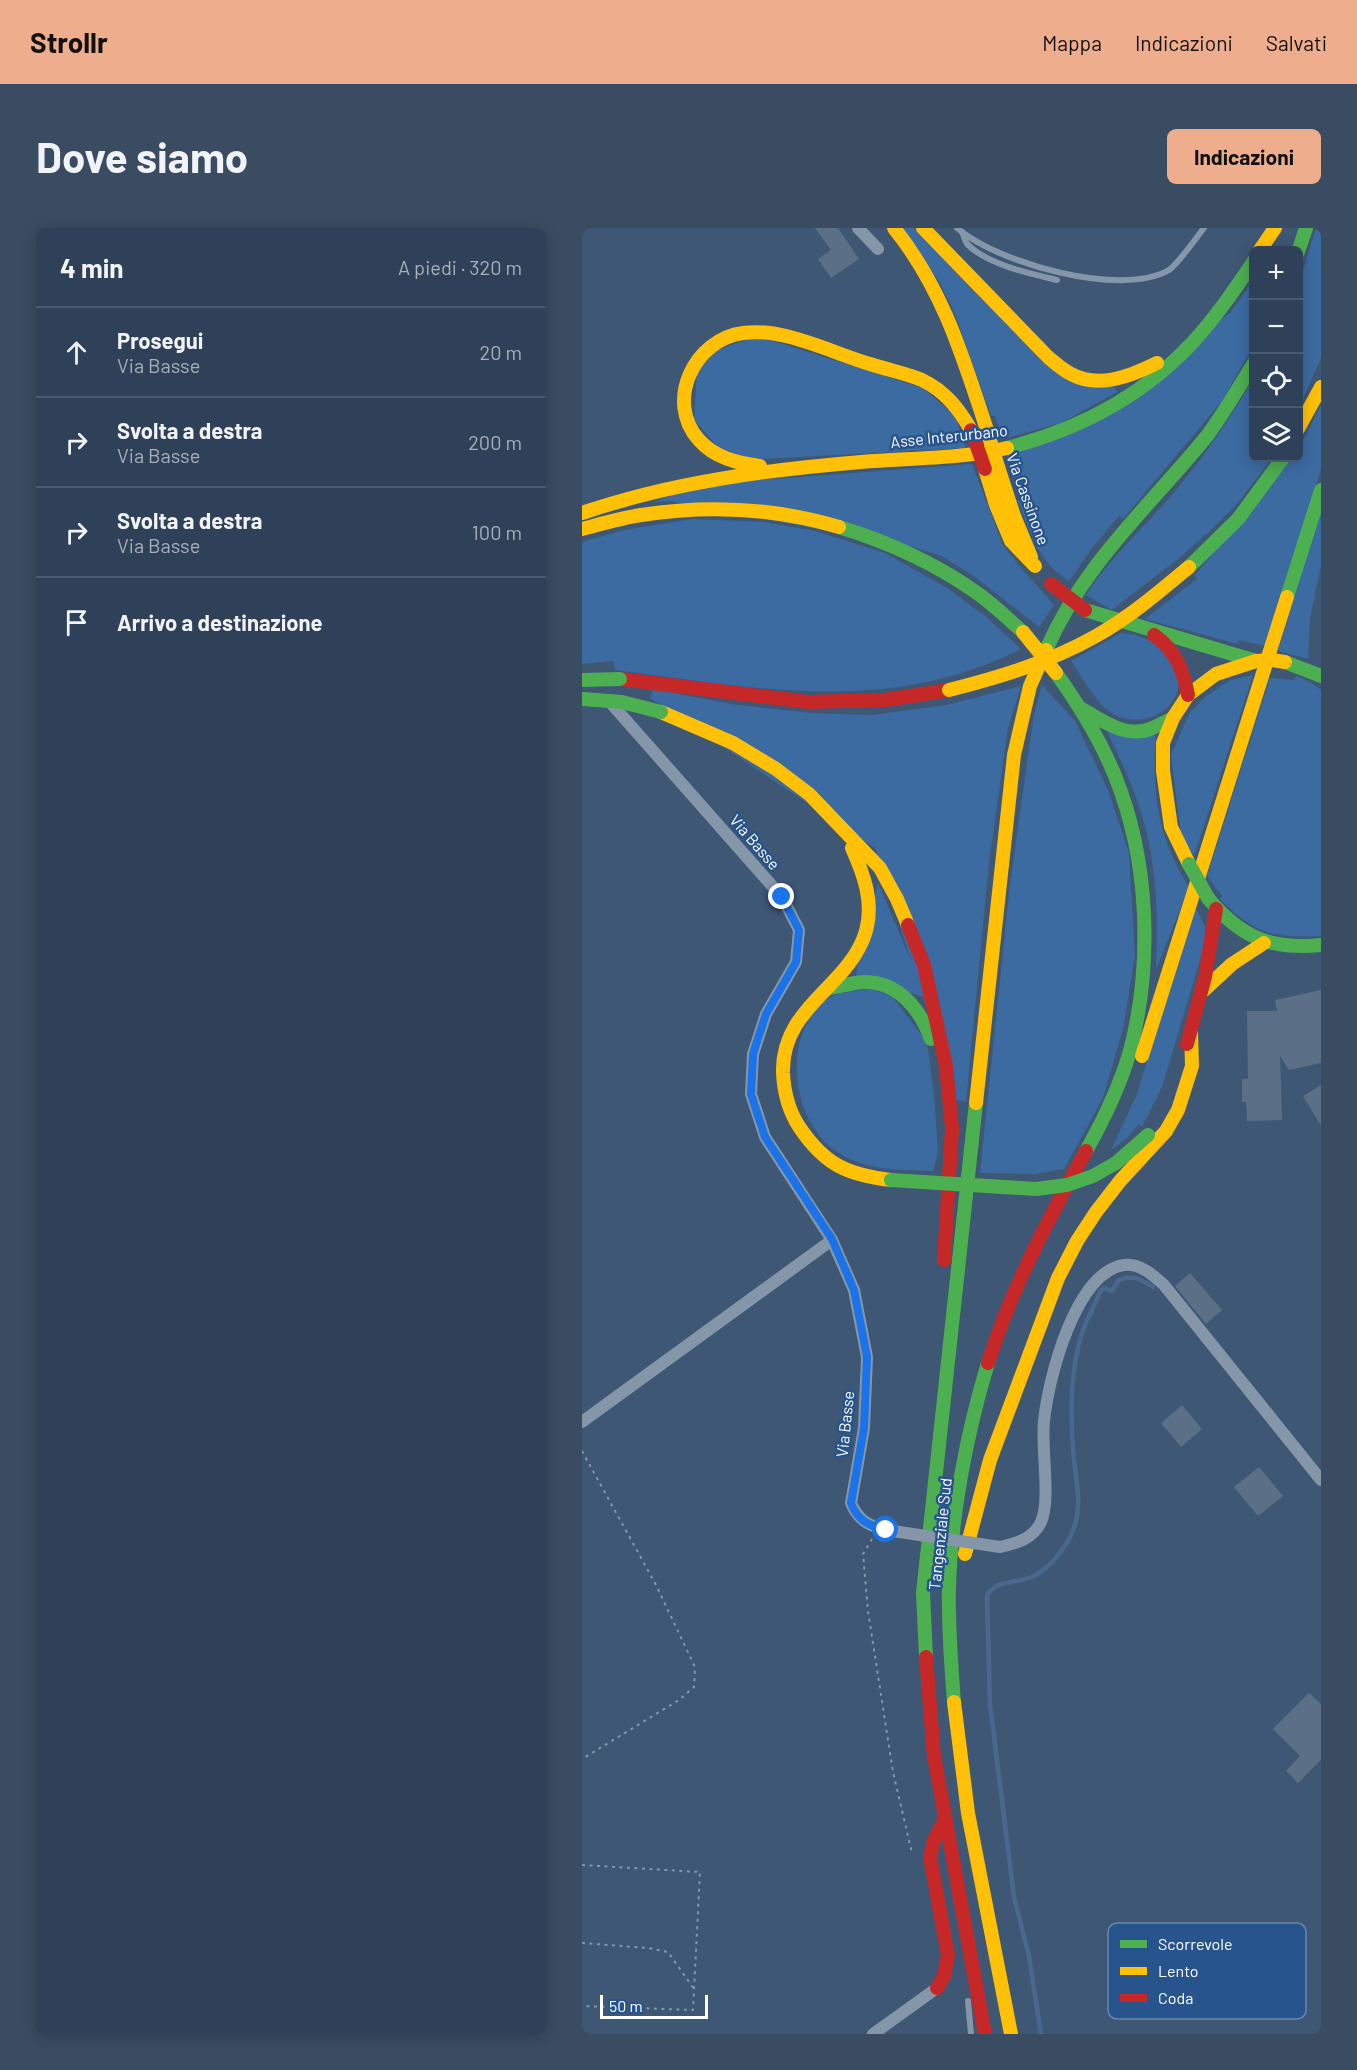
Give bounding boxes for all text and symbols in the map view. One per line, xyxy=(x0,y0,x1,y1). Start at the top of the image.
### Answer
text: Strollr xyxy=(30,25,108,59)
text: Mappa xyxy=(1042,30,1102,55)
text: Indicazioni xyxy=(1135,30,1233,55)
text: Salvati xyxy=(1266,30,1327,55)
button: Indicazioni xyxy=(1167,129,1321,184)
text: Dove siamo xyxy=(36,131,248,181)
map controls xyxy=(1249,246,1303,462)
button: + xyxy=(1249,246,1303,300)
text: 4 min xyxy=(60,252,124,283)
text: A piedi · 320 m xyxy=(398,255,522,279)
button: − xyxy=(1249,300,1303,354)
text: Prosegui xyxy=(117,327,203,353)
icon: ahead xyxy=(60,336,93,369)
text: 20 m xyxy=(479,340,522,364)
text: Via Basse xyxy=(117,353,200,377)
button: locate xyxy=(1249,354,1303,408)
button: layers xyxy=(1249,408,1303,462)
text: Svolta a destra xyxy=(117,417,262,443)
street label: Asse Interurbano xyxy=(889,420,1009,451)
icon: right xyxy=(60,426,93,459)
text: 200 m xyxy=(468,430,522,454)
text: Via Basse xyxy=(117,443,200,467)
street label: Via Cassinone xyxy=(1003,450,1054,547)
text: Svolta a destra xyxy=(117,507,262,533)
icon: right xyxy=(60,516,93,549)
text: 100 m xyxy=(472,520,522,544)
text: Via Basse xyxy=(117,533,200,557)
icon: arrive xyxy=(60,606,93,639)
text: Arrivo a destinazione xyxy=(117,609,323,635)
street label: Via Basse xyxy=(726,810,784,873)
route end xyxy=(768,883,794,909)
street label: Via Basse xyxy=(832,1390,857,1458)
street label: Tangenziale Sud xyxy=(924,1477,955,1591)
route start xyxy=(872,1516,898,1542)
legend xyxy=(1108,1923,1306,2019)
text: Scorrevole xyxy=(1158,1934,1232,1953)
text: Lento xyxy=(1158,1961,1199,1980)
text: Coda xyxy=(1158,1988,1193,2007)
scale bar xyxy=(600,1992,708,2020)
text: 50 m xyxy=(609,1996,643,2015)

